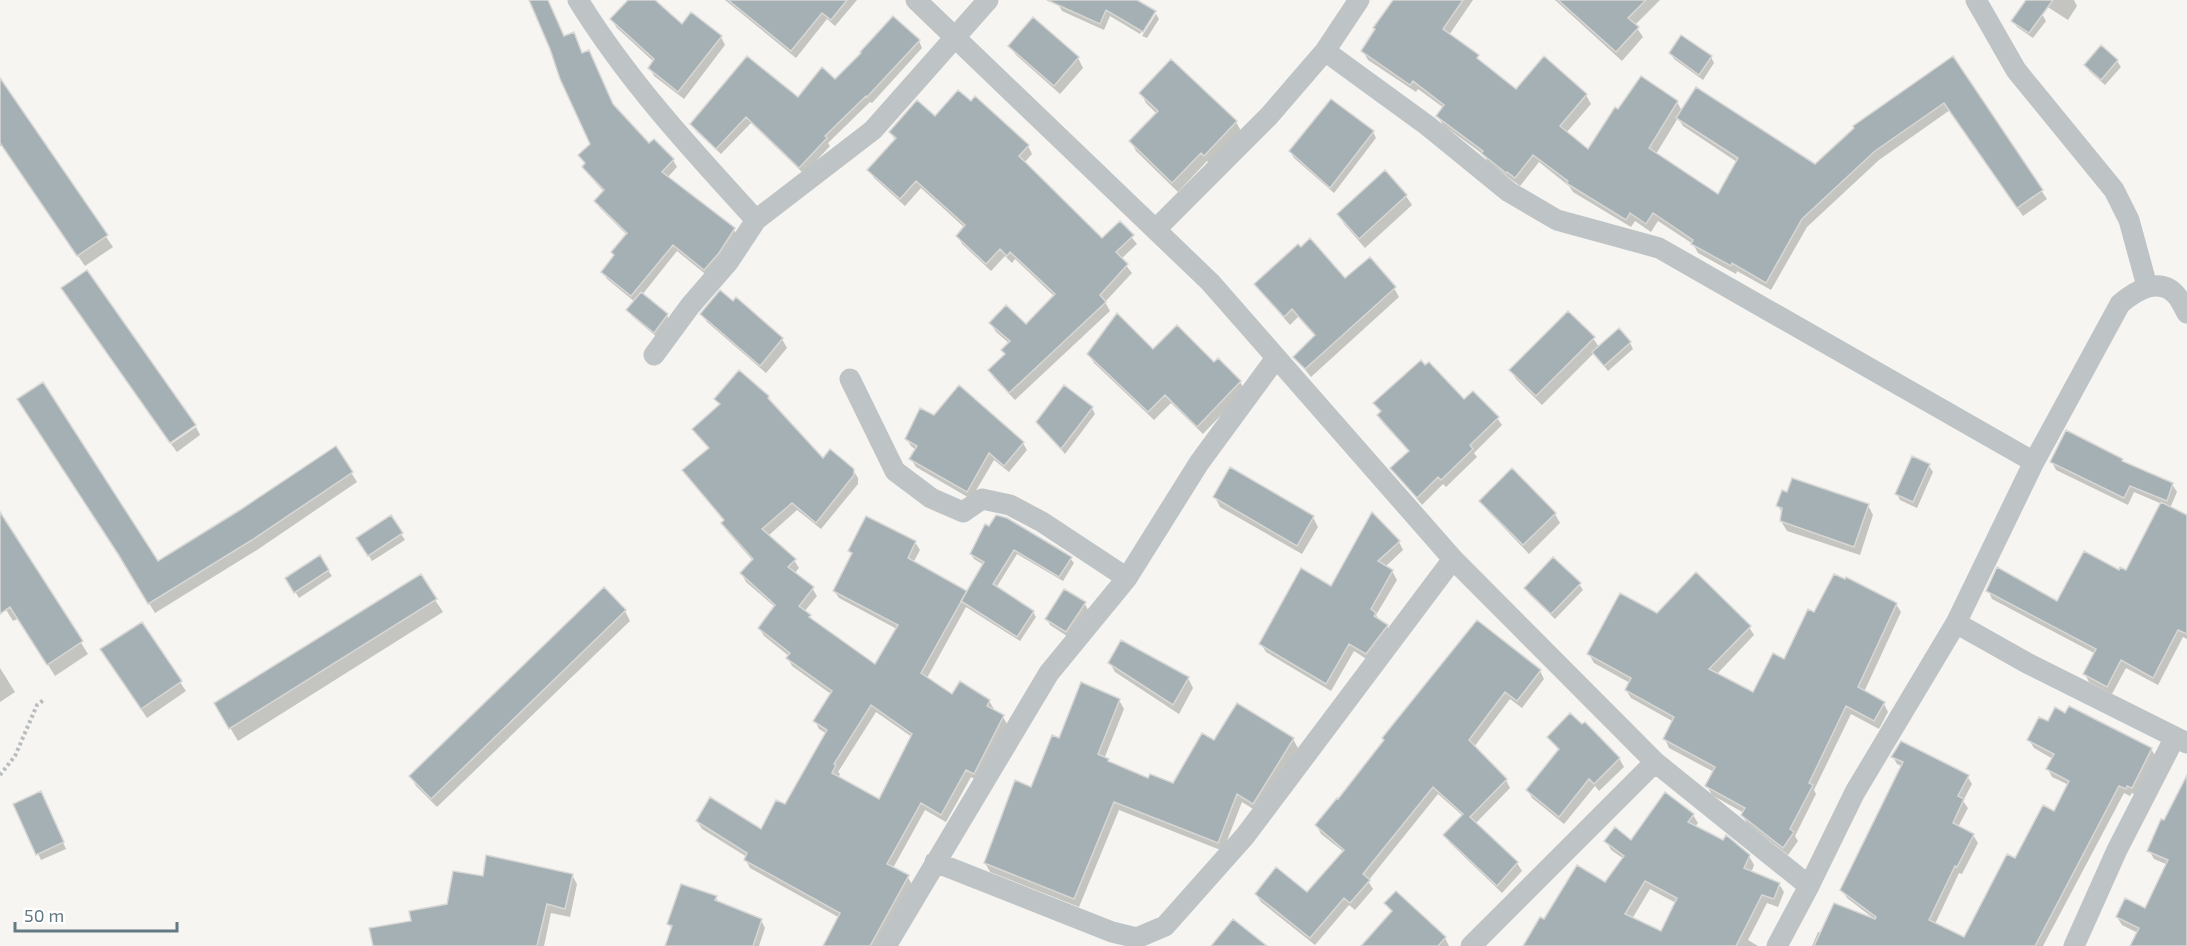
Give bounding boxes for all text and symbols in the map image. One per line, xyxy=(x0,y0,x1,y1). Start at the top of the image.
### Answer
scale bar xyxy=(15,895,177,933)
text: 50 m xyxy=(24,904,64,926)

